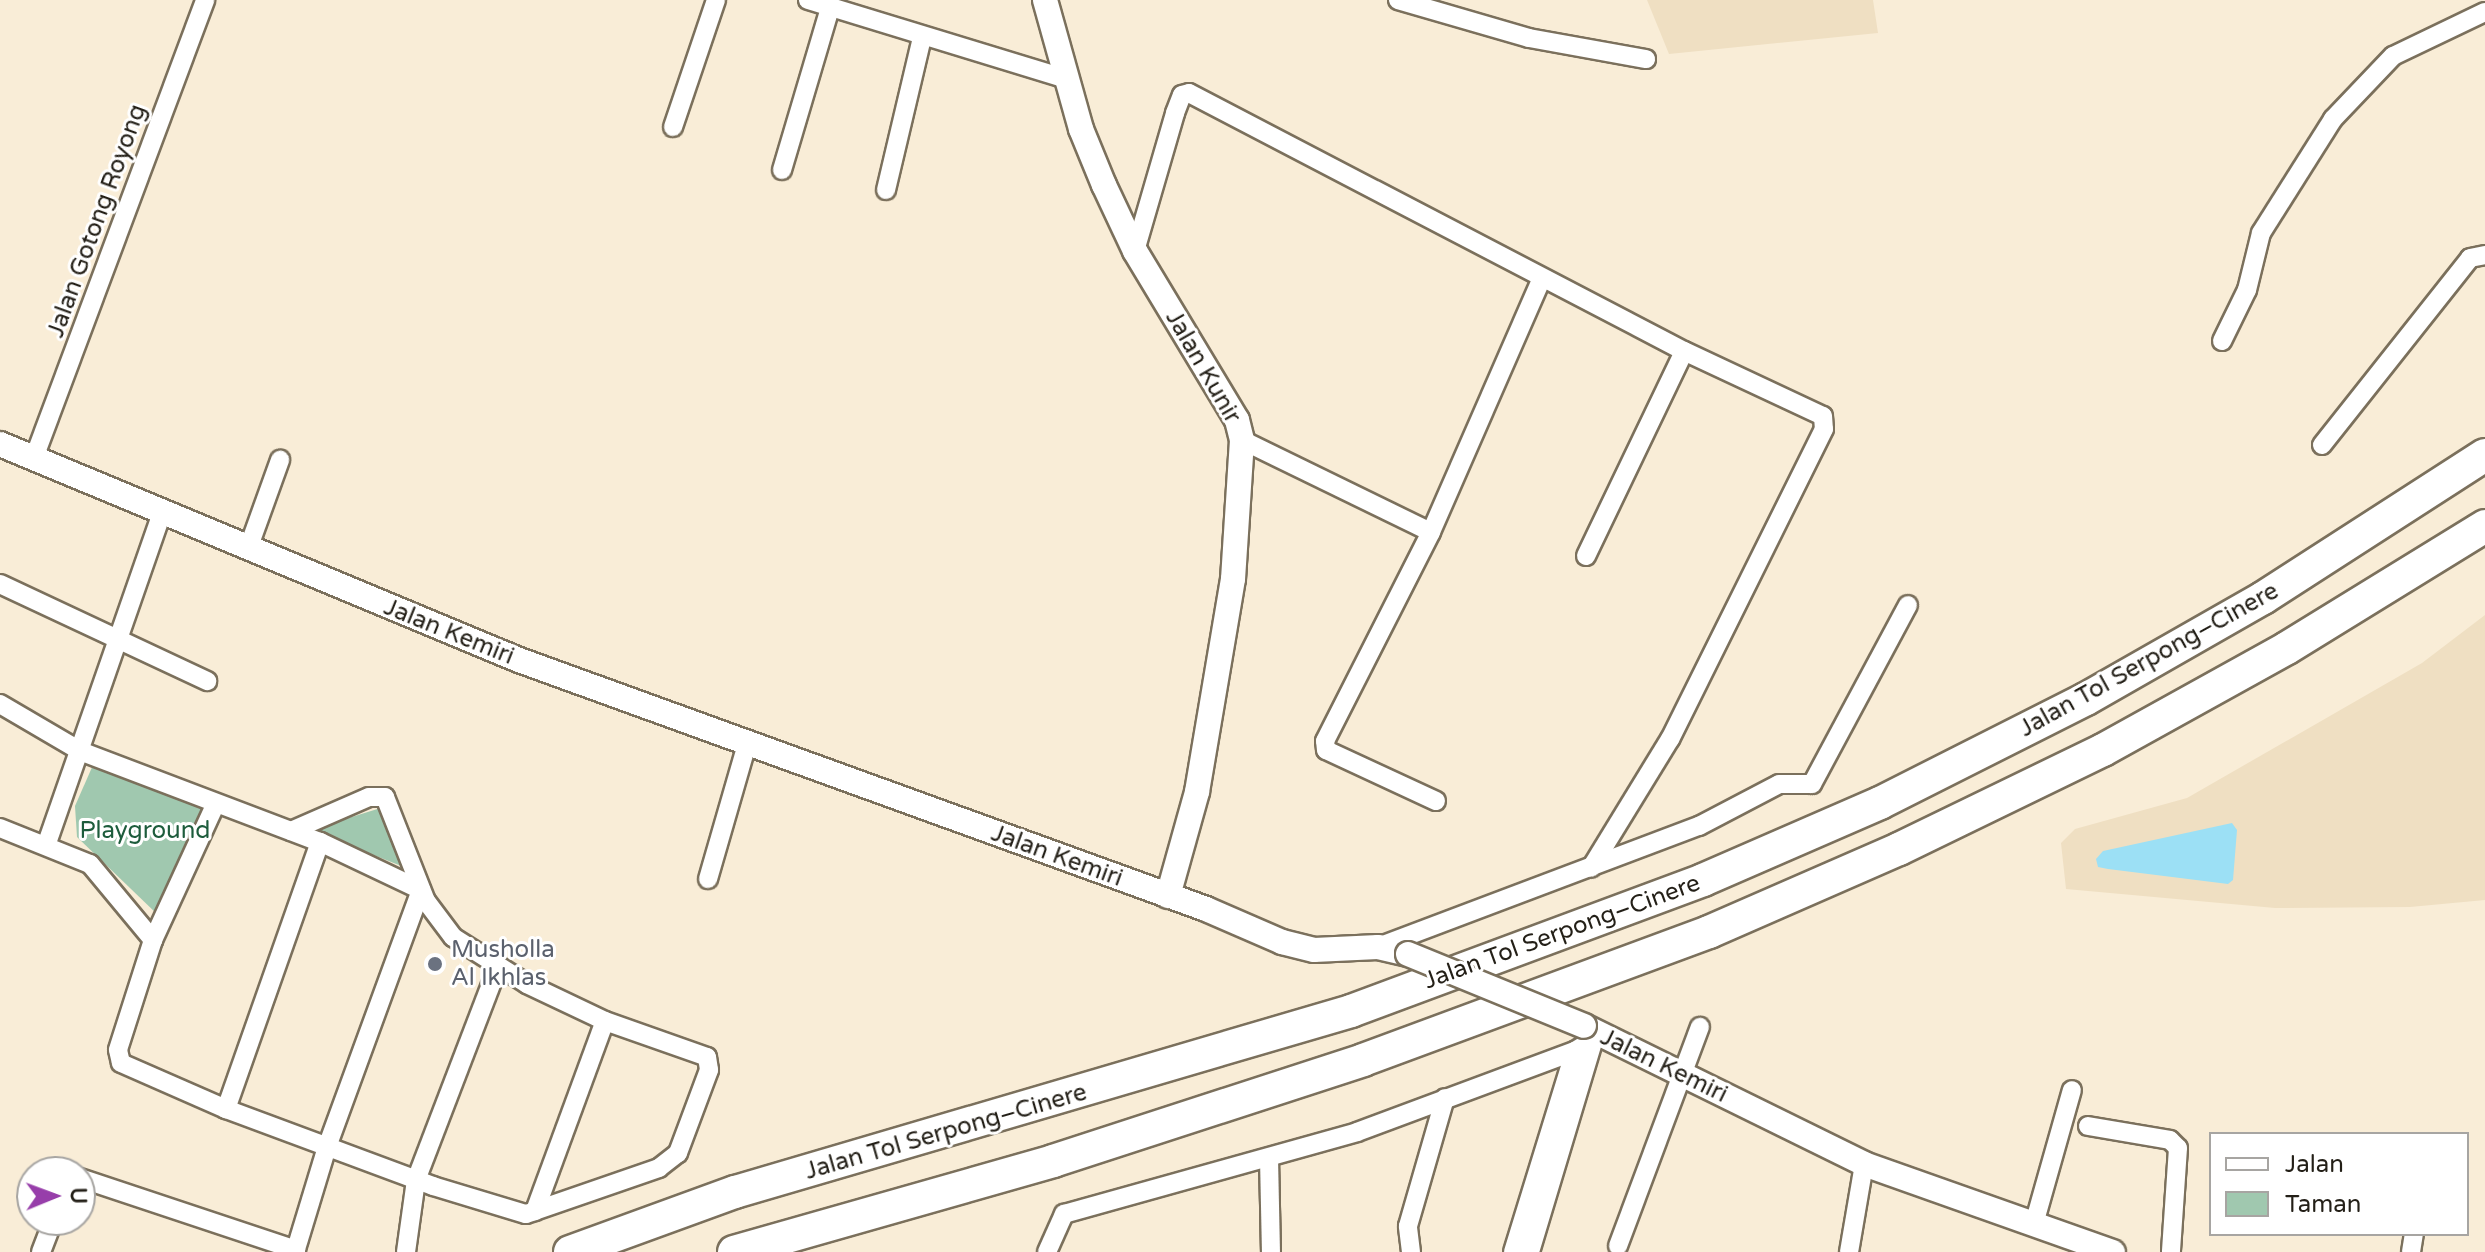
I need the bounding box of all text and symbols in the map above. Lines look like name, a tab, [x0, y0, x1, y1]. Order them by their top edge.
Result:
street label: Jalan Gotong Royong	[41, 101, 153, 341]
street label: Jalan Kunir	[1159, 305, 1247, 429]
street label: Jalan Tol Serpong–Cinere	[2014, 577, 2284, 743]
street label: Jalan Kemiri	[380, 593, 518, 671]
park label: Playground	[80, 817, 210, 845]
street label: Jalan Kemiri	[987, 819, 1127, 893]
street label: Jalan Tol Serpong–Cinere	[1420, 869, 1704, 995]
place label: Musholla Al Ikhlas	[451, 936, 555, 992]
marker: Musholla Al Ikhlas	[426, 955, 444, 973]
street label: Jalan Kemiri	[1596, 1023, 1732, 1109]
street label: Jalan Tol Serpong–Cinere	[802, 1078, 1090, 1186]
legend	[2209, 1132, 2469, 1236]
text: Jalan	[2285, 1150, 2344, 1179]
north arrow	[16, 1156, 96, 1236]
text: U	[65, 1187, 91, 1204]
text: Taman	[2285, 1190, 2361, 1219]

